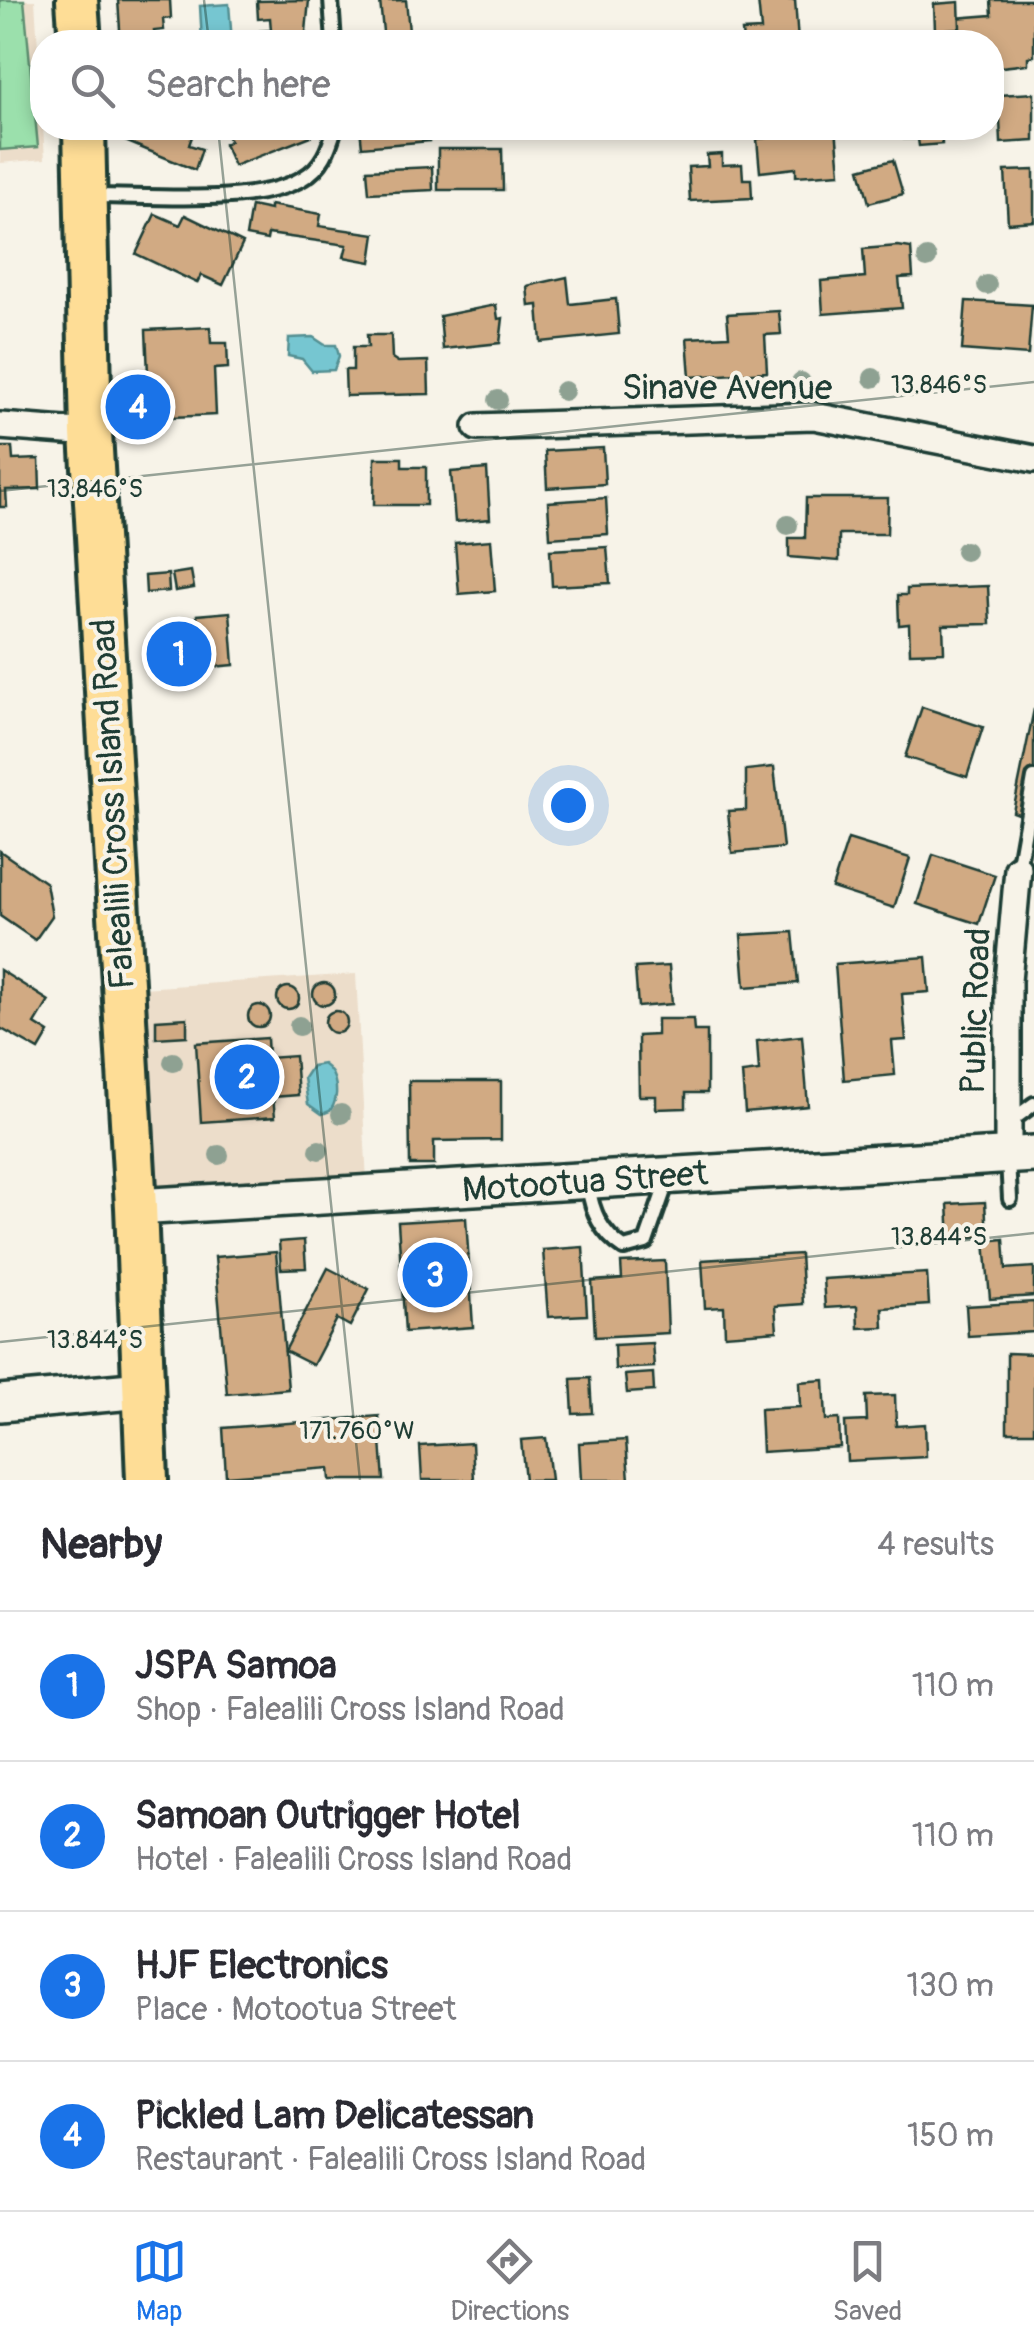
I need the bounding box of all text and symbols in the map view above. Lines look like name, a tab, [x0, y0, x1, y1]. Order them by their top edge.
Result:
search box	[30, 30, 1004, 140]
icon: search	[65, 58, 120, 113]
text: Search here	[145, 61, 331, 109]
street label: Sinave Avenue	[622, 366, 832, 410]
pin: 4	[106, 370, 170, 444]
text: 13.846°S	[891, 370, 987, 401]
text: 13.846°S	[47, 474, 143, 505]
pin: 1	[146, 616, 212, 692]
street label: Falealili Cross Island Road	[81, 618, 145, 990]
your location	[543, 780, 594, 831]
street label: Public Road	[951, 927, 1001, 1095]
pin: 2	[214, 1040, 280, 1114]
street label: Motootua Street	[461, 1151, 710, 1213]
text: 13.844°S	[891, 1222, 987, 1253]
pin: 3	[402, 1238, 468, 1312]
text: 13.844°S	[47, 1325, 143, 1356]
text: 171.760°W	[299, 1416, 415, 1447]
text: Nearby	[40, 1519, 162, 1571]
text: 4 results	[877, 1525, 994, 1565]
text: JSPA Samoa	[135, 1642, 337, 1690]
text: 1	[66, 1666, 79, 1706]
text: 110 m	[912, 1666, 994, 1706]
text: Shop · Falealili Cross Island Road	[135, 1690, 565, 1730]
text: Samoan Outrigger Hotel	[135, 1792, 520, 1840]
text: 2	[64, 1816, 81, 1856]
text: 110 m	[912, 1816, 994, 1856]
text: Hotel · Falealili Cross Island Road	[135, 1840, 572, 1880]
text: HJF Electronics	[135, 1942, 388, 1990]
text: 3	[64, 1966, 81, 2006]
text: 130 m	[906, 1966, 994, 2006]
text: Place · Motootua Street	[135, 1990, 457, 2030]
text: Pickled Lam Delicatessan	[135, 2092, 534, 2140]
text: 4	[63, 2116, 82, 2156]
text: 150 m	[907, 2116, 994, 2156]
text: Restaurant · Falealili Cross Island Road	[135, 2140, 646, 2180]
tab: Map	[132, 2234, 187, 2329]
tab: Directions	[450, 2234, 569, 2329]
tab: Saved	[833, 2234, 902, 2329]

